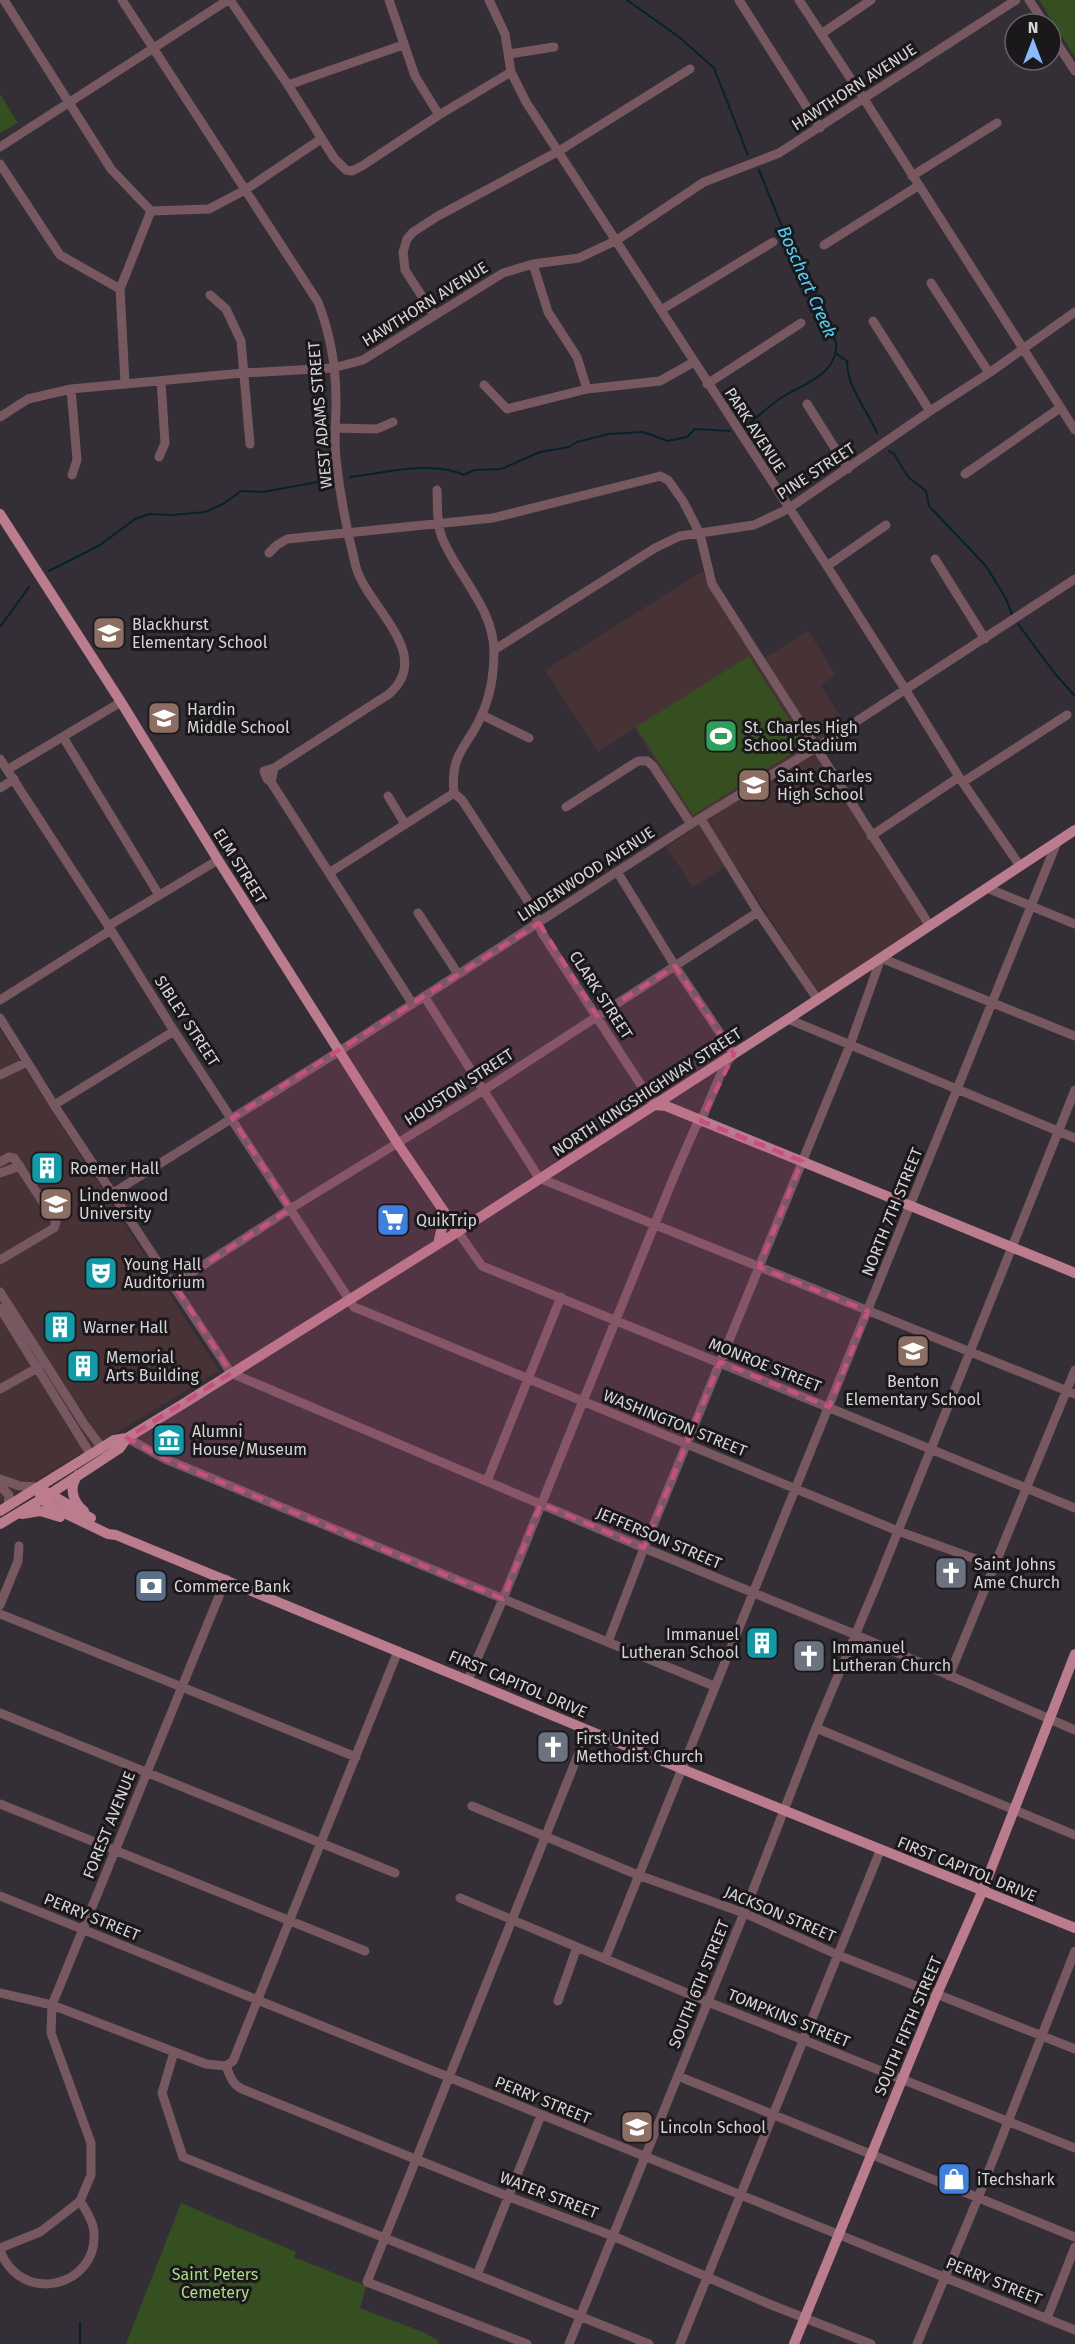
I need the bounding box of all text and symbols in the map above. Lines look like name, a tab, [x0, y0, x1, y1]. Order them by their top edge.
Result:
north arrow	[1003, 12, 1063, 72]
text: N	[1028, 18, 1038, 37]
street label: HAWTHORN AVENUE	[788, 40, 920, 134]
water label: Boschert Creek	[773, 223, 842, 341]
street label: HAWTHORN AVENUE	[359, 258, 491, 350]
street label: WEST ADAMS STREET	[304, 340, 336, 489]
street label: PARK AVENUE	[721, 384, 789, 476]
street label: PINE STREET	[773, 438, 859, 503]
school or university icon: Blackhurst Elementary School	[91, 615, 127, 651]
place label: Blackhurst Elementary School	[132, 615, 268, 652]
school or university icon: Hardin Middle School	[146, 700, 182, 736]
place label: Hardin Middle School	[187, 700, 290, 737]
sports icon: St. Charles High School Stadium	[703, 718, 739, 754]
place label: St. Charles High School Stadium	[744, 718, 858, 755]
school or university icon: Saint Charles High School	[736, 767, 772, 803]
place label: Saint Charles High School	[777, 767, 872, 804]
street label: LINDENWOOD AVENUE	[514, 823, 658, 925]
street label: ELM STREET	[209, 825, 271, 908]
street label: CLARK STREET	[565, 947, 637, 1043]
street label: SIBLEY STREET	[151, 972, 224, 1071]
street label: NORTH KINGSHIGHWAY STREET	[549, 1023, 746, 1160]
street label: HOUSTON STREET	[401, 1044, 518, 1129]
street label: NORTH 7TH STREET	[858, 1144, 927, 1279]
building icon: Roemer Hall	[29, 1150, 65, 1186]
place label: Roemer Hall	[70, 1159, 159, 1178]
school or university icon: Lindenwood University	[38, 1186, 74, 1222]
place label: Lindenwood University	[79, 1186, 168, 1223]
supermarket icon: QuikTrip	[375, 1202, 411, 1238]
place label: QuikTrip	[416, 1211, 477, 1230]
theatre icon: Young Hall Auditorium	[83, 1255, 119, 1291]
place label: Young Hall Auditorium	[124, 1255, 205, 1292]
building icon: Warner Hall	[42, 1309, 78, 1345]
place label: Warner Hall	[83, 1318, 168, 1337]
school or university icon: Benton Elementary School	[895, 1333, 931, 1369]
street label: MONROE STREET	[706, 1334, 825, 1396]
building icon: Memorial Arts Building	[65, 1348, 101, 1384]
place label: Memorial Arts Building	[106, 1348, 199, 1385]
place label: Benton Elementary School	[845, 1372, 981, 1409]
street label: WASHINGTON STREET	[600, 1386, 750, 1461]
museum icon: Alumni House/Museum	[151, 1422, 187, 1458]
place label: Alumni House/Museum	[192, 1422, 307, 1459]
street label: JEFFERSON STREET	[594, 1503, 725, 1573]
church icon: Saint Johns Ame Church	[933, 1555, 969, 1591]
place label: Saint Johns Ame Church	[974, 1555, 1060, 1592]
bank icon: Commerce Bank	[133, 1568, 169, 1604]
place label: Commerce Bank	[174, 1577, 291, 1596]
place label: Immanuel Lutheran School	[621, 1625, 739, 1662]
building icon: Immanuel Lutheran School	[744, 1625, 780, 1661]
church icon: Immanuel Lutheran Church	[791, 1638, 827, 1674]
place label: Immanuel Lutheran Church	[832, 1638, 951, 1675]
street label: FIRST CAPITOL DRIVE	[446, 1646, 590, 1722]
church icon: First United Methodist Church	[535, 1729, 571, 1765]
place label: First United Methodist Church	[576, 1729, 703, 1766]
street label: FOREST AVENUE	[79, 1769, 139, 1881]
street label: FIRST CAPITOL DRIVE	[895, 1832, 1039, 1906]
street label: JACKSON STREET	[722, 1882, 839, 1946]
street label: PERRY STREET	[41, 1889, 143, 1945]
street label: SOUTH 6TH STREET	[665, 1916, 734, 2051]
street label: SOUTH FIFTH STREET	[870, 1953, 946, 2098]
street label: TOMPKINS STREET	[725, 1985, 854, 2051]
street label: PERRY STREET	[492, 2072, 594, 2128]
school or university icon: Lincoln School	[619, 2109, 655, 2145]
place label: Lincoln School	[660, 2118, 766, 2137]
shop icon: iTechshark	[936, 2161, 972, 2197]
street label: WATER STREET	[497, 2167, 602, 2223]
place label: iTechshark	[977, 2170, 1055, 2189]
street label: PERRY STREET	[943, 2253, 1045, 2309]
park label: Saint Peters Cemetery	[172, 2265, 258, 2302]

